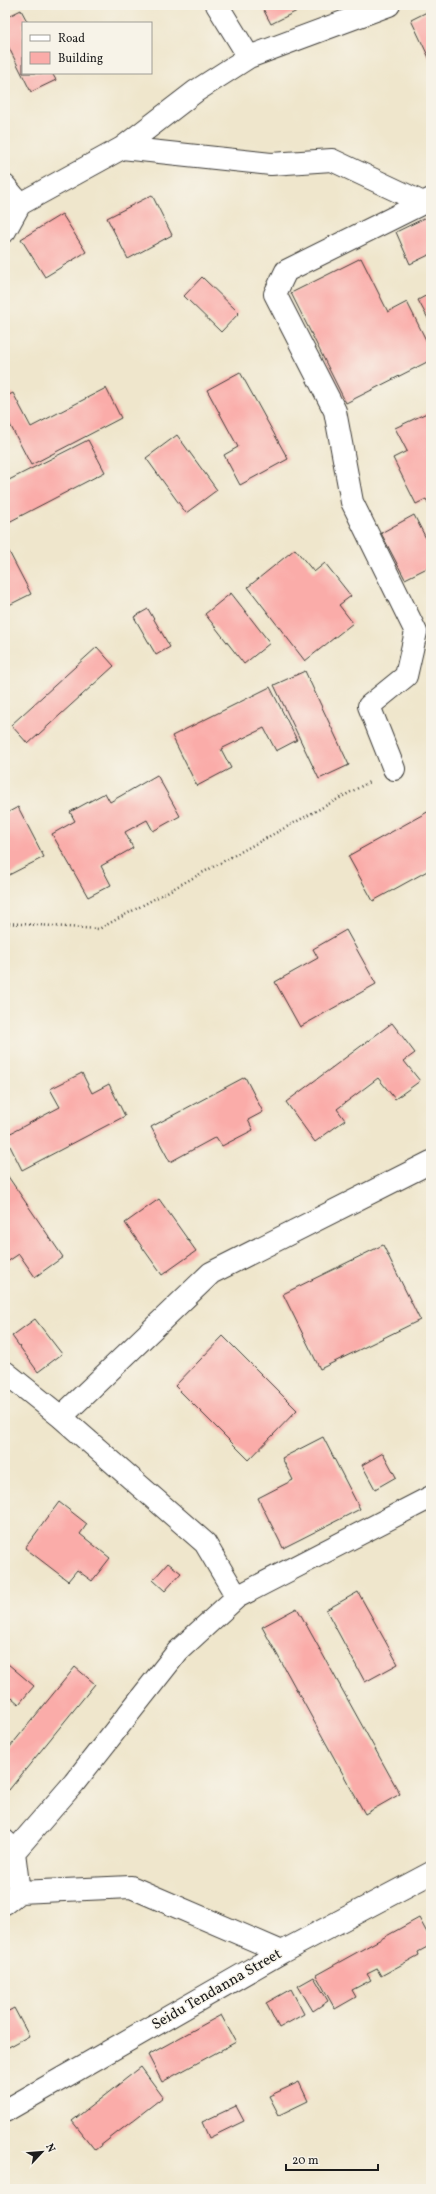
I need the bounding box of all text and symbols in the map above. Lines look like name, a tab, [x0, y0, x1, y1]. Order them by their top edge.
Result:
legend	[22, 22, 152, 74]
text: Road	[58, 31, 85, 47]
text: Building	[58, 51, 103, 67]
street label: Seidu Tendanna Street	[148, 1944, 286, 2036]
north arrow	[22, 2132, 62, 2172]
text: N	[41, 2141, 58, 2155]
scale bar	[286, 2146, 378, 2172]
text: 20 m	[292, 2153, 319, 2169]

